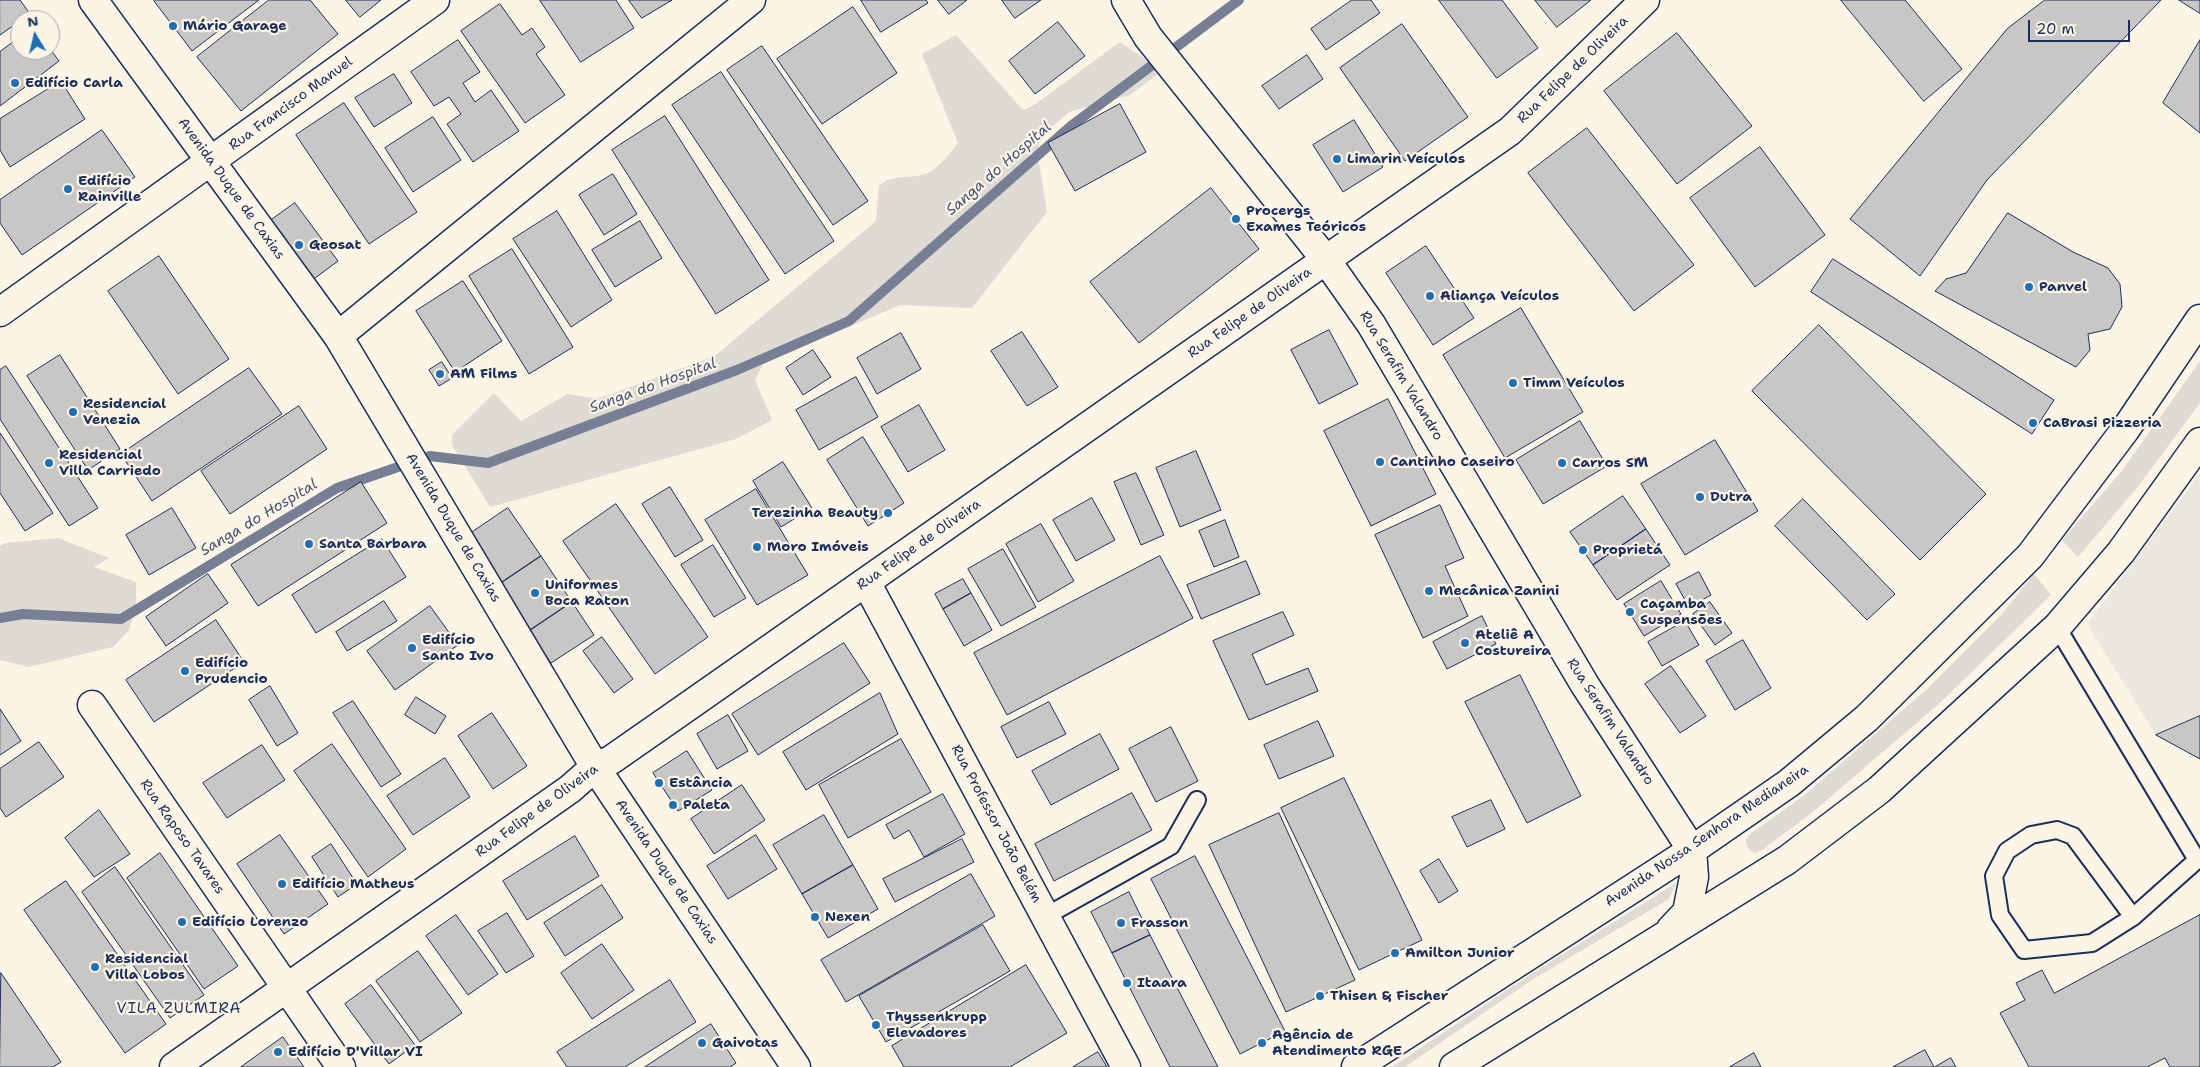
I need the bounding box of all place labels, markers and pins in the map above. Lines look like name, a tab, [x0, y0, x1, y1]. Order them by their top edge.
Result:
place label: Mário Garage	[183, 18, 287, 34]
marker: Mário Garage	[167, 20, 179, 32]
place label: Edifício Carla	[25, 75, 123, 91]
marker: Edifício Carla	[9, 77, 21, 89]
place label: Limarin Veículos	[1347, 151, 1465, 167]
marker: Limarin Veículos	[1331, 153, 1343, 165]
place label: Edifício Rainville	[78, 173, 141, 206]
marker: Edifício Rainville	[62, 183, 74, 195]
place label: Procergs Exames Teóricos	[1246, 203, 1366, 236]
marker: Procergs Exames Teóricos	[1230, 213, 1242, 225]
place label: Geosat	[309, 237, 361, 253]
marker: Geosat	[293, 239, 305, 251]
place label: Panvel	[2039, 279, 2087, 295]
marker: Panvel	[2023, 281, 2035, 293]
place label: Aliança Veículos	[1440, 288, 1559, 304]
marker: Aliança Veículos	[1424, 290, 1436, 302]
place label: AM Films	[450, 366, 517, 382]
marker: AM Films	[434, 368, 446, 380]
place label: Timm Veículos	[1523, 375, 1625, 391]
marker: Timm Veículos	[1507, 377, 1519, 389]
place label: Residencial Venezia	[83, 396, 166, 428]
marker: Residencial Venezia	[67, 406, 79, 418]
place label: CaBrasi Pizzeria	[2043, 415, 2161, 431]
marker: CaBrasi Pizzeria	[2027, 417, 2039, 429]
place label: Residencial Villa Carriedo	[59, 447, 161, 480]
place label: Cantinho Caseiro	[1390, 454, 1515, 470]
place label: Carros SM	[1572, 455, 1648, 471]
marker: Cantinho Caseiro	[1374, 456, 1386, 468]
marker: Residencial Villa Carriedo	[43, 457, 55, 469]
marker: Carros SM	[1556, 457, 1568, 469]
place label: Dutra	[1710, 489, 1752, 505]
marker: Dutra	[1694, 491, 1706, 503]
place label: Terezinha Beauty	[752, 505, 878, 521]
marker: Terezinha Beauty	[882, 507, 894, 519]
place label: Santa Barbara	[319, 536, 427, 552]
marker: Santa Barbara	[303, 538, 315, 550]
place label: Moro Imóveis	[767, 539, 869, 555]
marker: Moro Imóveis	[751, 541, 763, 553]
place label: Proprietá	[1593, 542, 1662, 558]
marker: Proprietá	[1577, 544, 1589, 556]
place label: Uniformes Boca Raton	[545, 577, 629, 610]
place label: Mecânica Zanini	[1439, 583, 1559, 599]
marker: Mecânica Zanini	[1423, 585, 1435, 597]
marker: Uniformes Boca Raton	[529, 587, 541, 599]
place label: Caçamba Suspensões	[1640, 596, 1722, 628]
marker: Caçamba Suspensões	[1624, 606, 1636, 618]
place label: Ateliê A Costureira	[1475, 627, 1551, 660]
place label: Edifício Santo Ivo	[422, 632, 494, 664]
marker: Ateliê A Costureira	[1459, 637, 1471, 649]
marker: Edifício Santo Ivo	[406, 642, 418, 654]
place label: Edifício Prudencio	[195, 655, 268, 688]
marker: Edifício Prudencio	[179, 665, 191, 677]
place label: Estância	[669, 775, 732, 791]
marker: Estância	[653, 777, 665, 789]
place label: Paleta	[683, 797, 730, 813]
marker: Paleta	[667, 799, 679, 811]
place label: Edifício Matheus	[292, 876, 414, 892]
marker: Edifício Matheus	[276, 878, 288, 890]
place label: Nexen	[825, 909, 870, 925]
marker: Nexen	[809, 911, 821, 923]
place label: Edifício Lorenzo	[192, 914, 308, 930]
place label: Frasson	[1131, 915, 1188, 931]
marker: Edifício Lorenzo	[176, 916, 188, 928]
marker: Frasson	[1115, 917, 1127, 929]
place label: Amilton Junior	[1405, 945, 1515, 961]
marker: Amilton Junior	[1389, 947, 1401, 959]
place label: Residencial Villa Lobos	[105, 951, 188, 984]
marker: Residencial Villa Lobos	[89, 961, 101, 973]
place label: Itaara	[1137, 975, 1187, 991]
marker: Itaara	[1121, 977, 1133, 989]
place label: Thisen & Fischer	[1330, 988, 1448, 1004]
marker: Thisen & Fischer	[1314, 990, 1326, 1002]
place label: Thyssenkrupp Elevadores	[886, 1009, 987, 1042]
marker: Thyssenkrupp Elevadores	[870, 1019, 882, 1031]
place label: Agência de Atendimento RGE	[1272, 1027, 1402, 1060]
place label: Gaivotas	[712, 1035, 778, 1051]
marker: Gaivotas	[696, 1037, 708, 1049]
marker: Agência de Atendimento RGE	[1256, 1037, 1268, 1049]
place label: Edifício D'Villar VI	[288, 1044, 423, 1060]
marker: Edifício D'Villar VI	[272, 1046, 284, 1058]

